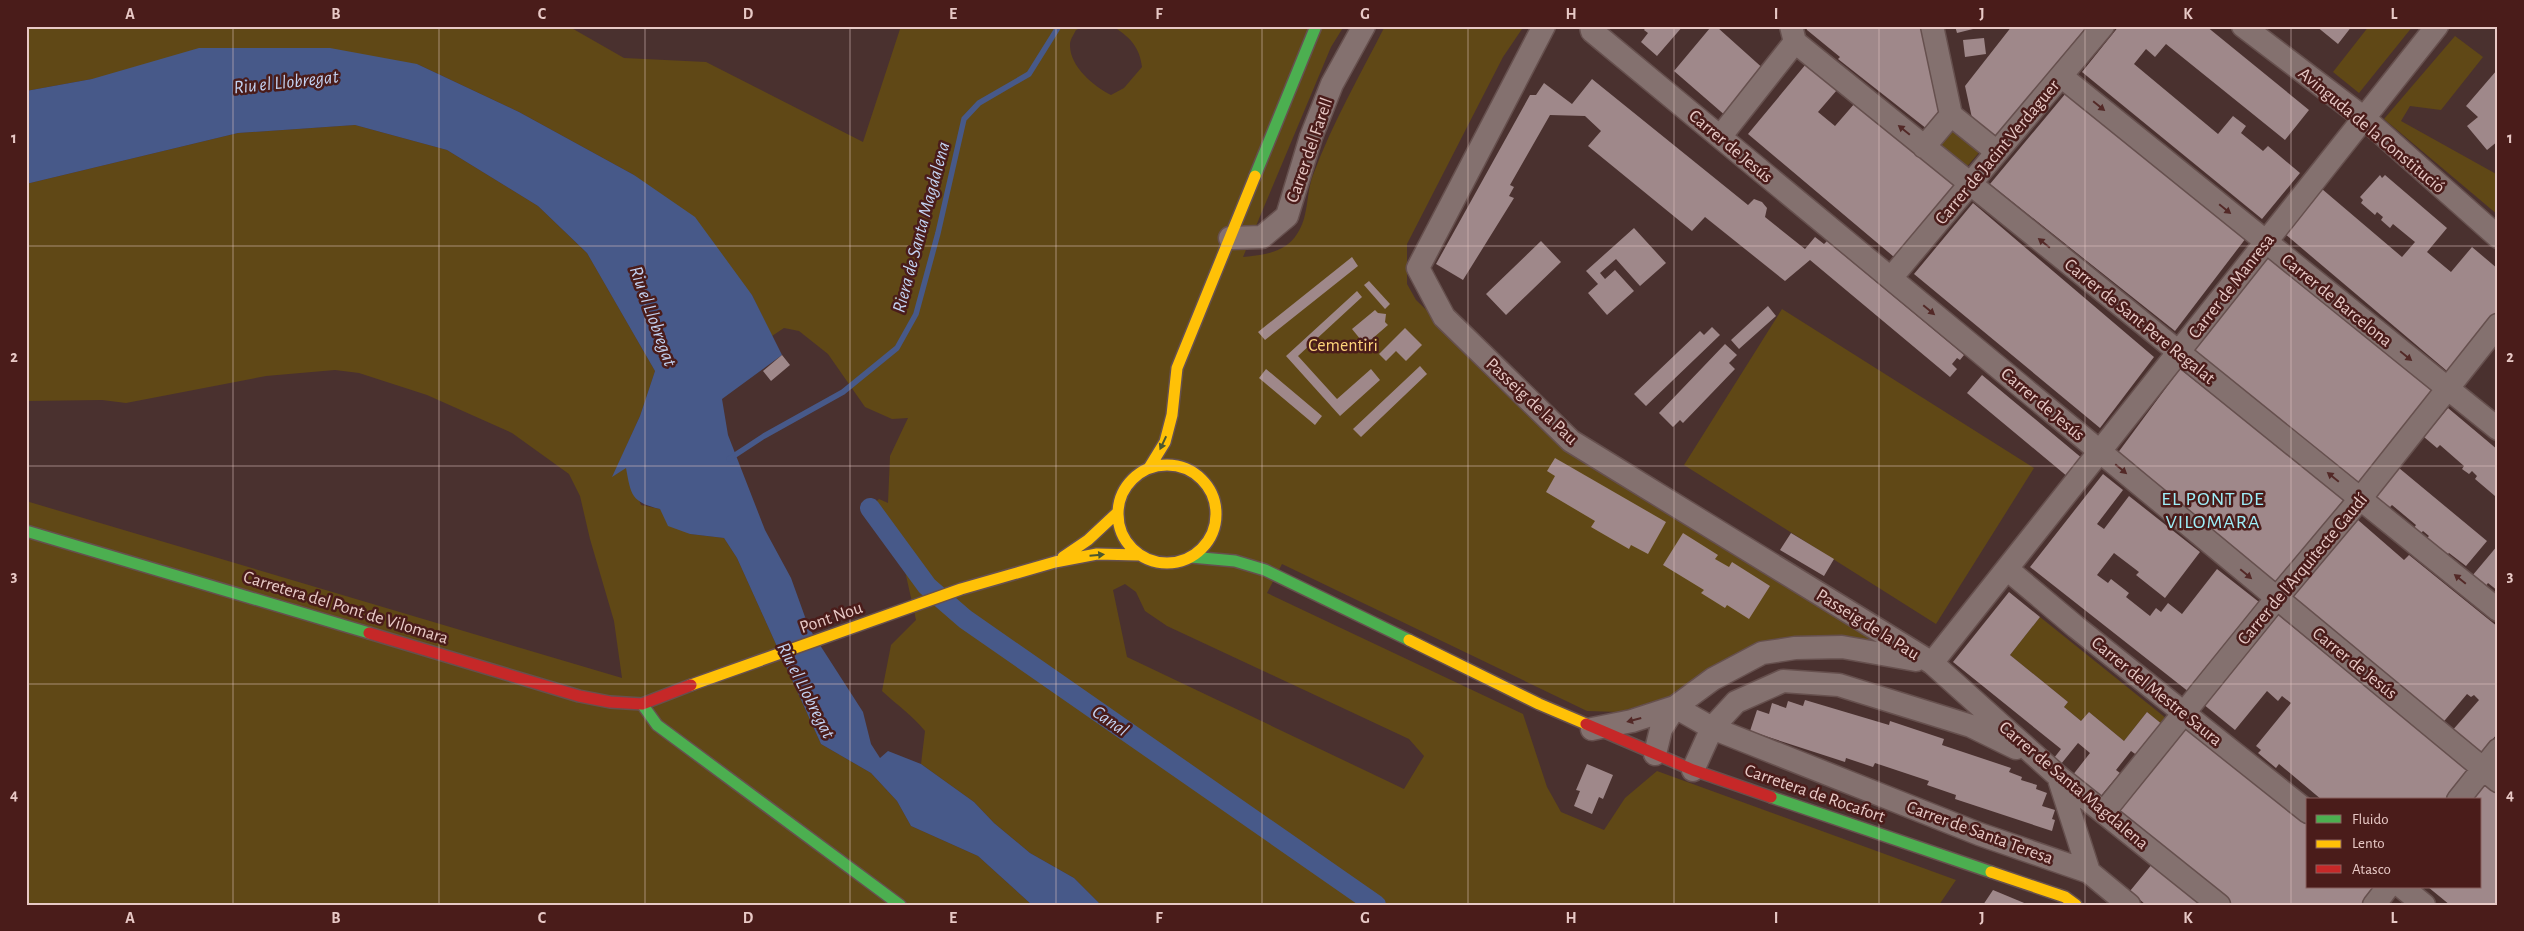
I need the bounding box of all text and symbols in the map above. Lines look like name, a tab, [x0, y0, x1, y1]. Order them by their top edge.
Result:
text: A	[125, 6, 135, 22]
text: B	[331, 6, 341, 22]
text: C	[538, 6, 547, 22]
text: D	[743, 6, 754, 22]
text: E	[949, 6, 957, 22]
text: F	[1155, 6, 1163, 22]
text: G	[1360, 6, 1370, 22]
text: H	[1565, 6, 1577, 22]
text: I	[1774, 6, 1778, 22]
text: J	[1979, 6, 1985, 22]
text: K	[2183, 6, 2193, 22]
text: L	[2391, 6, 2398, 22]
street label: Avinguda de la Constitució	[2295, 64, 2448, 197]
water label: Riu el Llobregat	[233, 67, 340, 97]
street label: Carrer de Jacint Verdaguer	[1932, 77, 2064, 228]
street label: Carrer del Farell	[1284, 96, 1336, 205]
one-way arrow	[2092, 101, 2105, 112]
street label: Carrer de Jesús	[1685, 107, 1776, 187]
one-way arrow	[1897, 125, 1910, 136]
text: 1	[11, 130, 17, 146]
text: 1	[2507, 130, 2513, 146]
water label: Riera de Santa Magdalena	[889, 140, 953, 315]
one-way arrow	[2218, 204, 2231, 215]
street label: Carrer de Manresa	[2186, 231, 2278, 342]
one-way arrow	[2037, 238, 2050, 249]
street label: Carrer de Barcelona	[2278, 251, 2395, 351]
street label: Carrer de Sant Pere Regalat	[2061, 256, 2218, 388]
water label: Riu el Llobregat	[626, 264, 680, 370]
one-way arrow	[1922, 304, 1935, 315]
park label: Cementiri	[1308, 337, 1378, 355]
text: 2	[10, 349, 18, 365]
text: 2	[2506, 349, 2514, 365]
one-way arrow	[2399, 350, 2412, 361]
street label: Passeig de la Pau	[1482, 355, 1580, 448]
street label: Carrer de Jesús	[1997, 365, 2088, 445]
one-way arrow	[1159, 436, 1167, 450]
one-way arrow	[2115, 464, 2128, 475]
one-way arrow	[2327, 472, 2340, 483]
district label: EL PONT DE VILOMARA	[2161, 489, 2265, 532]
street label: Carrer de l'Arquitecte Gaudí	[2234, 490, 2371, 649]
one-way arrow	[1089, 551, 1105, 559]
text: 3	[11, 568, 18, 584]
street label: Carretera del Pont de Vilomara	[241, 568, 450, 648]
one-way arrow	[2239, 568, 2252, 579]
text: 3	[2507, 568, 2514, 584]
one-way arrow	[2454, 574, 2467, 585]
street label: Passeig de la Pau	[1813, 586, 1922, 664]
street label: Pont Nou	[798, 599, 865, 637]
street label: Carrer de Jesús	[2309, 624, 2400, 703]
street label: Carrer del Mestre Saura	[2088, 634, 2225, 750]
water label: Riu el Llobregat	[773, 639, 838, 743]
water label: Canal	[1089, 702, 1132, 740]
one-way arrow	[1627, 716, 1642, 724]
street label: Carrer de Santa Magdalena	[1995, 718, 2151, 853]
street label: Carretera de Rocafort	[1742, 761, 1887, 826]
text: 4	[10, 787, 18, 803]
text: 4	[2506, 787, 2514, 803]
street label: Carrer de Santa Teresa	[1904, 798, 2055, 868]
legend	[2306, 798, 2482, 888]
text: Fluido	[2352, 812, 2389, 827]
text: Lento	[2352, 836, 2385, 851]
text: Atasco	[2352, 862, 2391, 877]
text: A	[125, 910, 135, 926]
text: B	[331, 910, 341, 926]
text: C	[538, 910, 547, 926]
text: D	[743, 910, 754, 926]
text: E	[949, 910, 957, 926]
text: F	[1155, 910, 1163, 926]
text: G	[1360, 910, 1370, 926]
text: H	[1565, 910, 1577, 926]
text: I	[1774, 910, 1778, 926]
text: J	[1979, 910, 1985, 926]
text: K	[2183, 910, 2193, 926]
text: L	[2391, 910, 2398, 926]

